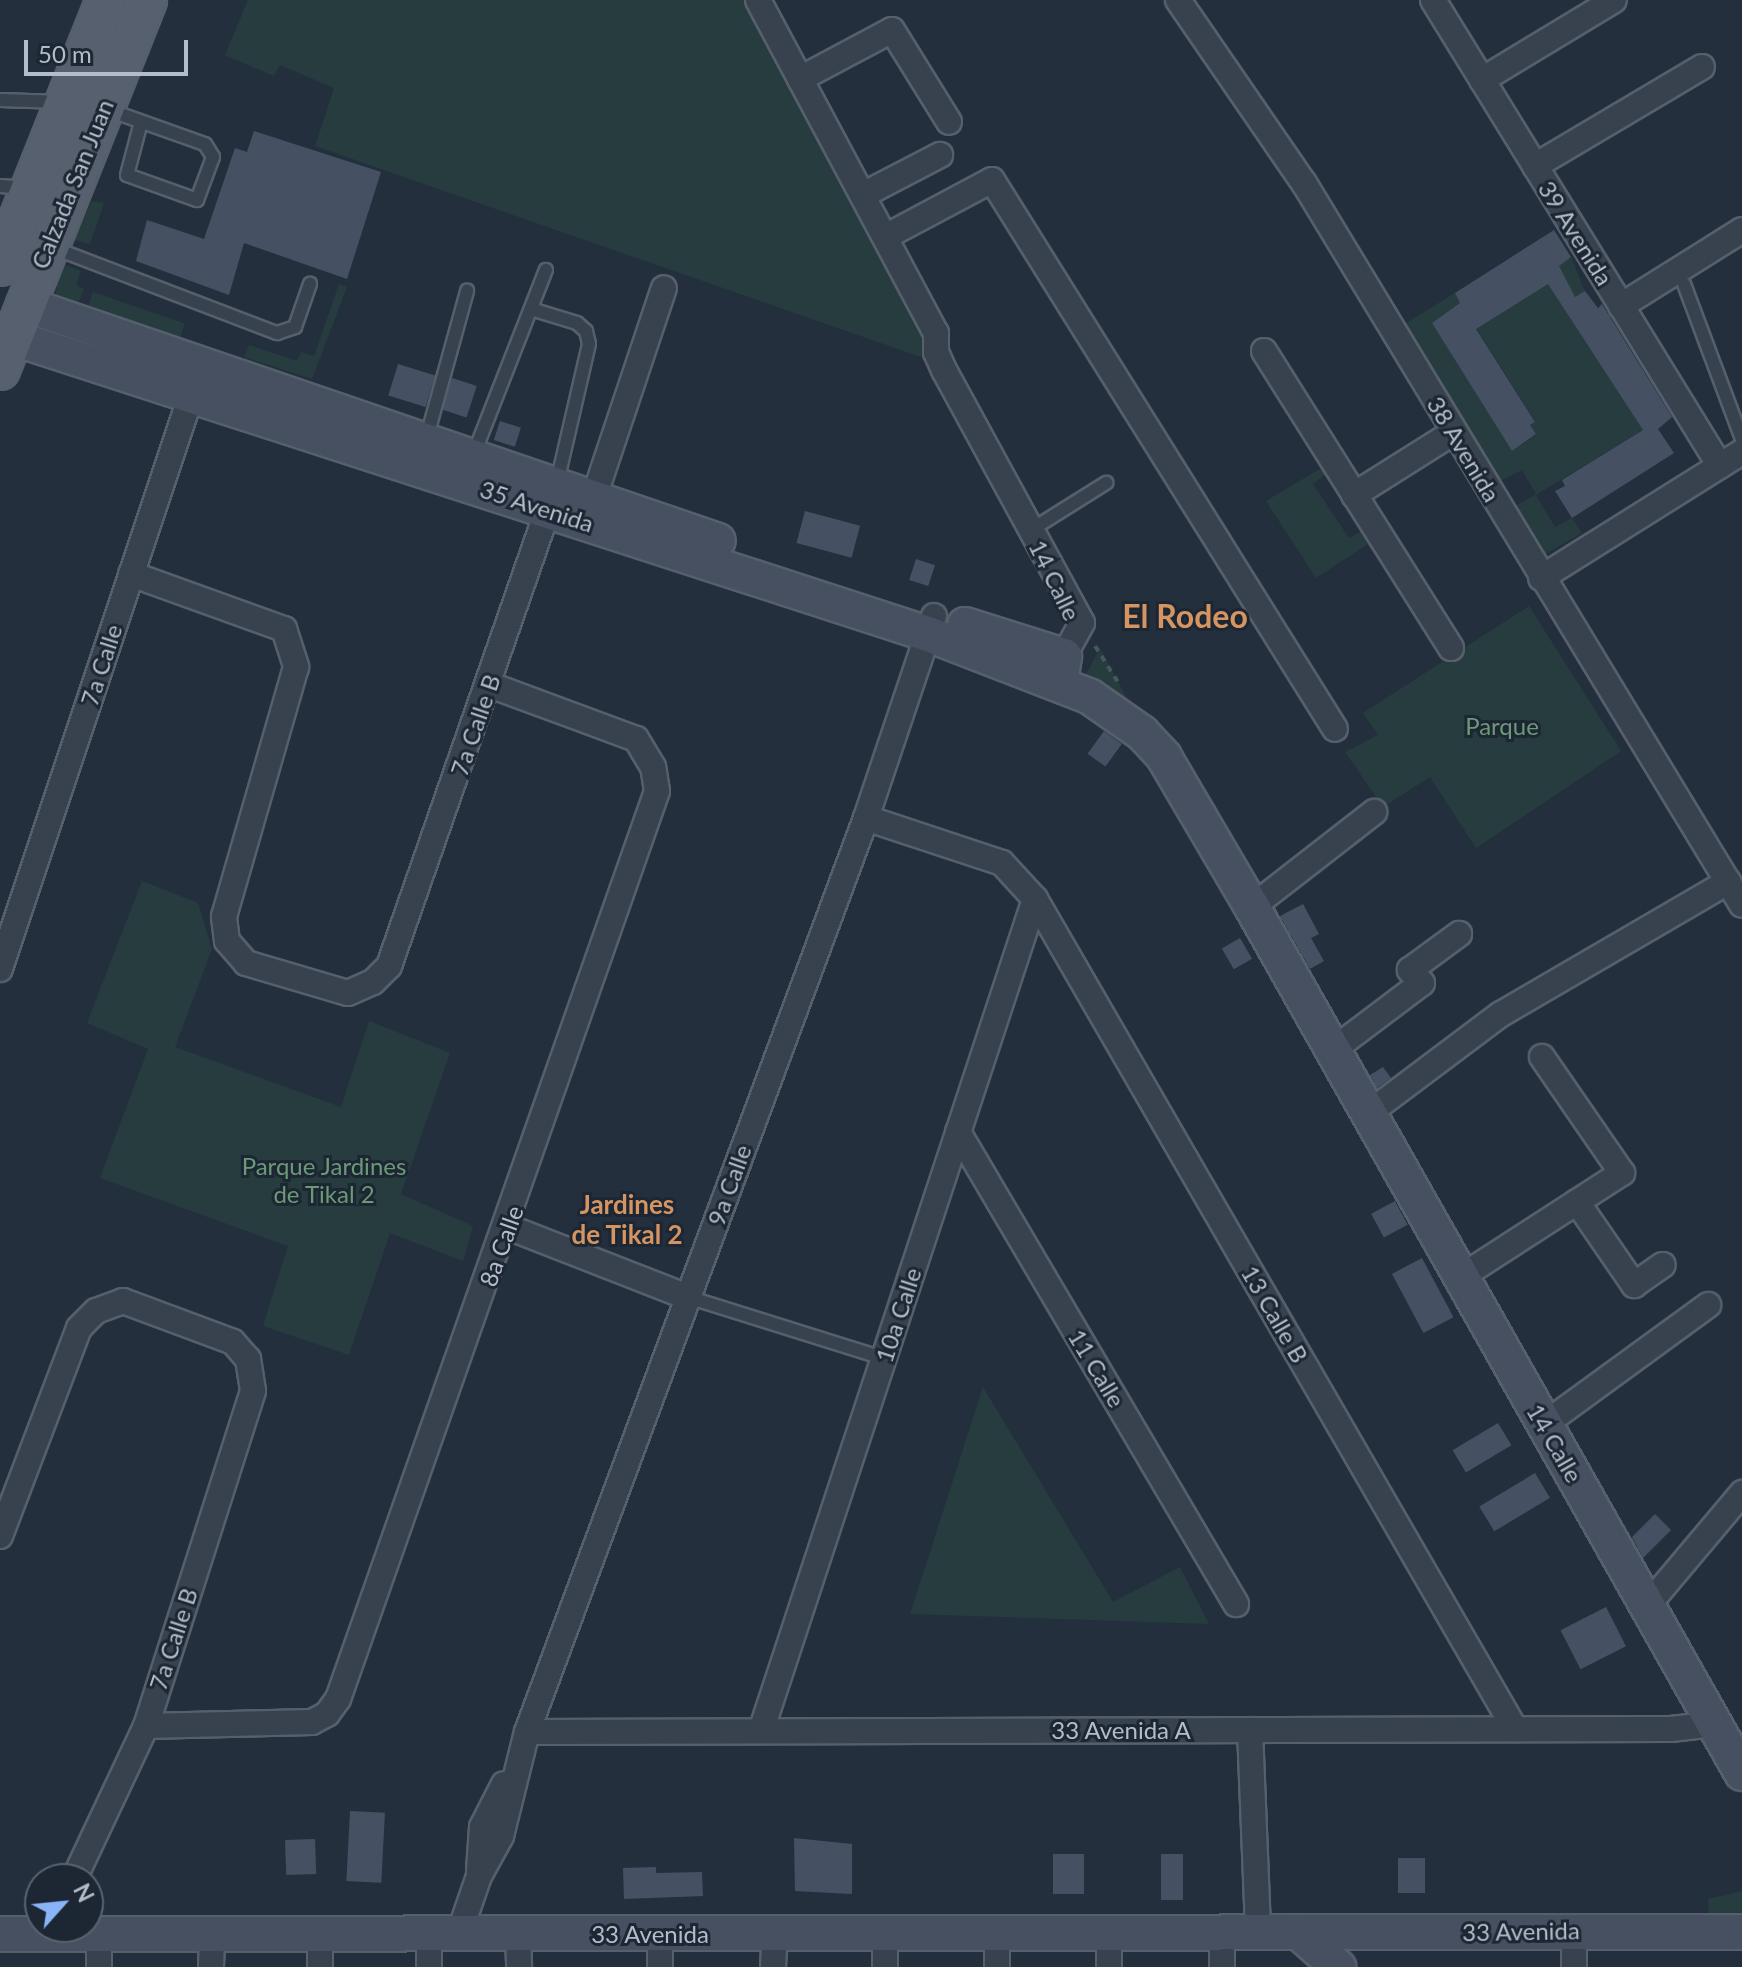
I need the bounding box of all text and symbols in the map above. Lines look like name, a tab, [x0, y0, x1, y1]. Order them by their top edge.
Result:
scale bar	[28, 24, 192, 74]
text: 50 m	[38, 39, 92, 68]
street label: Calzada San Juan	[25, 95, 119, 273]
street label: 39 Avenida	[1532, 175, 1620, 291]
street label: 38 Avenida	[1421, 391, 1507, 507]
street label: 35 Avenida	[476, 474, 598, 538]
street label: 14 Calle	[1023, 535, 1087, 625]
district label: El Rodeo	[1122, 597, 1248, 635]
street label: 7a Calle	[74, 621, 128, 709]
street label: 7a Calle B	[444, 670, 506, 780]
park label: Parque	[1465, 712, 1539, 740]
street label: 9a Calle	[701, 1141, 757, 1229]
park label: Parque Jardines de Tikal 2	[241, 1152, 407, 1208]
district label: Jardines de Tikal 2	[571, 1189, 683, 1250]
street label: 8a Calle	[473, 1202, 529, 1290]
street label: 13 Calle B	[1236, 1260, 1314, 1368]
street label: 10a Calle	[869, 1264, 927, 1366]
street label: 11 Calle	[1063, 1324, 1131, 1412]
street label: 14 Calle	[1521, 1399, 1589, 1487]
street label: 7a Calle B	[143, 1584, 203, 1694]
street label: 33 Avenida A	[1051, 1716, 1191, 1744]
north arrow	[24, 1863, 104, 1943]
text: N	[68, 1879, 100, 1906]
street label: 33 Avenida	[1462, 1916, 1580, 1946]
street label: 33 Avenida	[591, 1920, 709, 1948]

